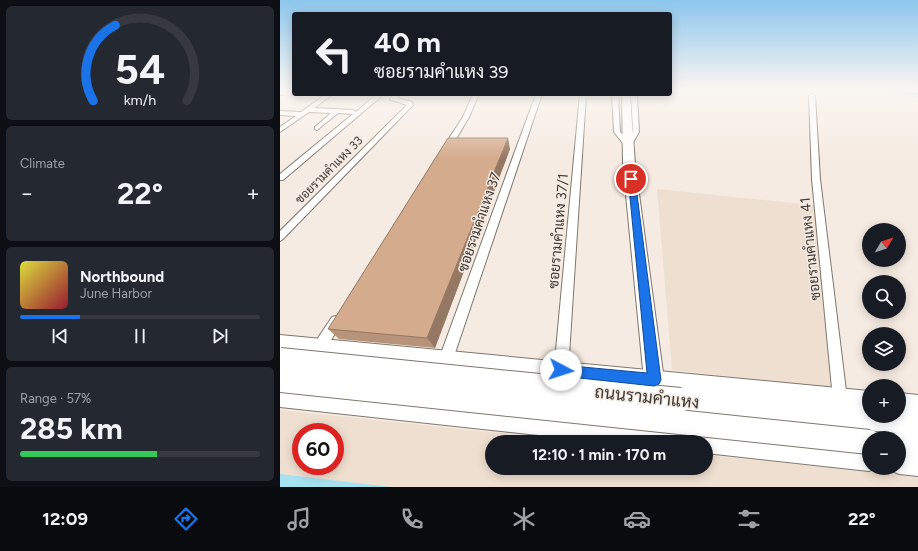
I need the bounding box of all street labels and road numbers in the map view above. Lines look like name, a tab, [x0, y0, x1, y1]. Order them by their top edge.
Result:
street label: ซอยรามคำแหง 33	[292, 133, 366, 207]
street label: ซอยรามคำแหง 37	[454, 170, 505, 274]
street label: ซอยรามคำแหง 37/1	[545, 173, 572, 289]
street label: ซอยรามคำแหง 41	[797, 197, 824, 301]
street label: ถนนรามคำแหง	[594, 382, 700, 412]

